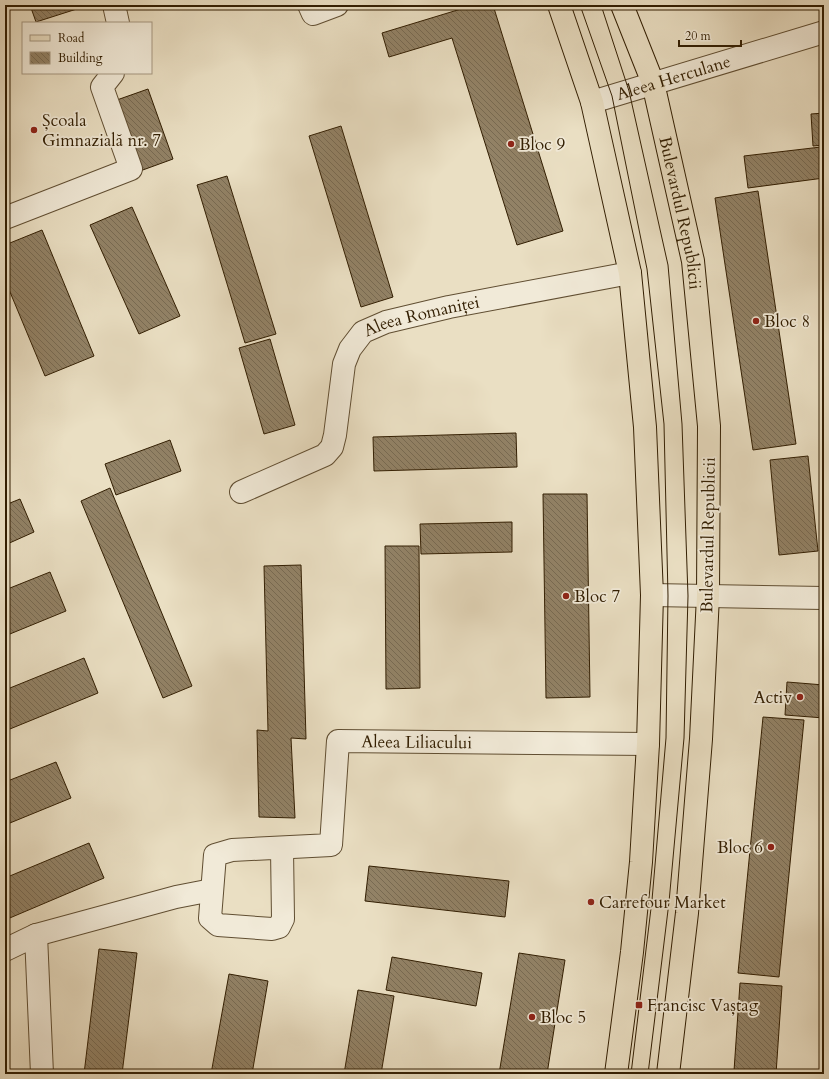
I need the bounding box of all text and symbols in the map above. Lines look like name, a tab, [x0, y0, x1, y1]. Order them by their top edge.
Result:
legend	[22, 22, 152, 74]
scale bar	[679, 22, 741, 48]
text: 20 m	[685, 28, 712, 44]
text: Road	[58, 30, 85, 46]
street label: Aleea Herculane	[613, 49, 733, 106]
text: Building	[58, 50, 103, 66]
place label: Școala Gimnazială nr. 7	[42, 109, 161, 152]
marker: Școala Gimnazială nr. 7	[29, 125, 39, 135]
place label: Bloc 9	[519, 133, 565, 156]
street label: Bulevardul Republicii	[654, 134, 707, 291]
marker: Bloc 9	[506, 139, 516, 149]
street label: Aleea Romaniței	[360, 290, 482, 342]
place label: Bloc 8	[764, 310, 810, 333]
marker: Bloc 8	[751, 316, 761, 326]
street label: Bulevardul Republicii	[695, 457, 721, 613]
place label: Bloc 7	[574, 585, 620, 608]
marker: Bloc 7	[561, 591, 571, 601]
place label: Activ	[753, 686, 792, 709]
marker: Activ	[795, 692, 805, 702]
street label: Aleea Liliacului	[361, 730, 473, 754]
place label: Bloc 6	[717, 836, 763, 859]
marker: Bloc 6	[766, 842, 776, 852]
place label: Carrefour Market	[599, 891, 726, 914]
marker: Carrefour Market	[586, 897, 596, 907]
place label: Francisc Vaștag	[647, 994, 759, 1017]
marker: Francisc Vaștag	[634, 1000, 644, 1010]
place label: Bloc 5	[540, 1006, 586, 1029]
marker: Bloc 5	[527, 1012, 537, 1022]

